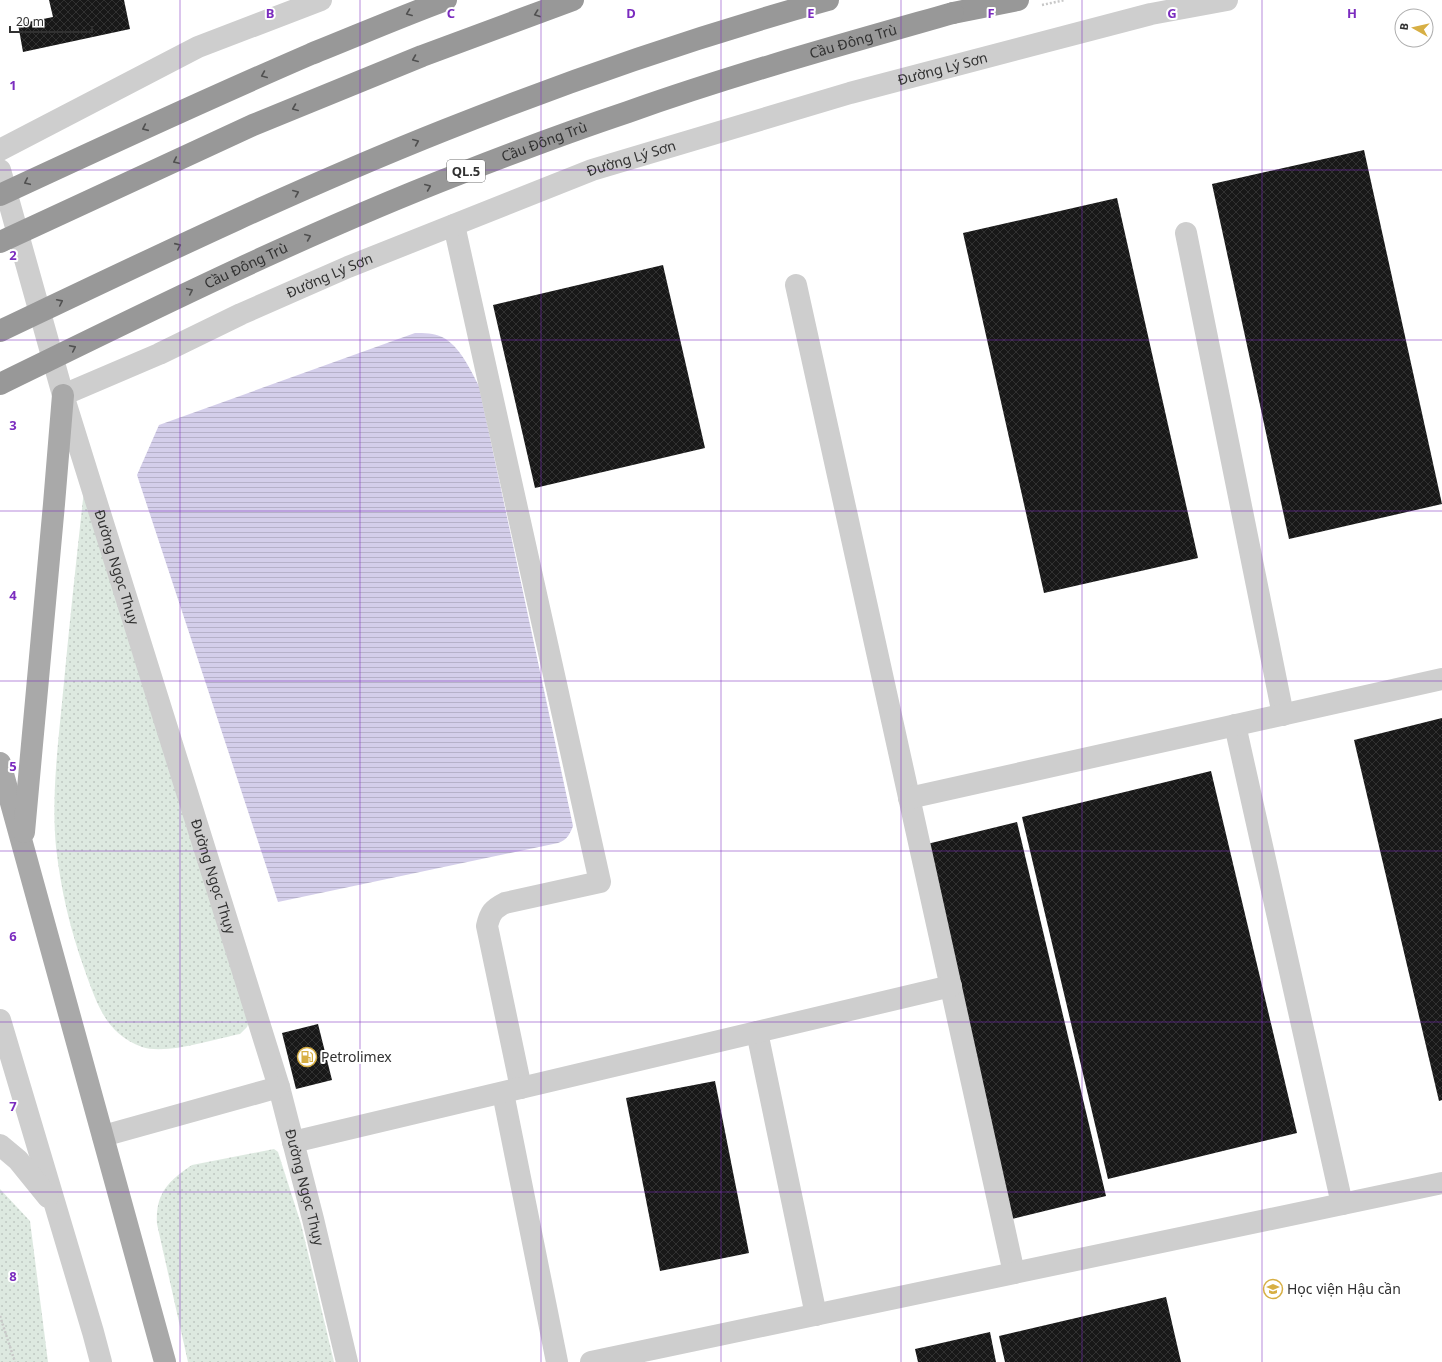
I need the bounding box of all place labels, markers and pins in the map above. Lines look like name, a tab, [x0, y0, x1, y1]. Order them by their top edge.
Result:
fuel station icon: Petrolimex	[296, 1046, 318, 1068]
place label: Petrolimex	[321, 1047, 392, 1066]
school or university icon: Học viện Hậu cần	[1262, 1278, 1284, 1300]
place label: Học viện Hậu cần	[1287, 1279, 1401, 1298]

